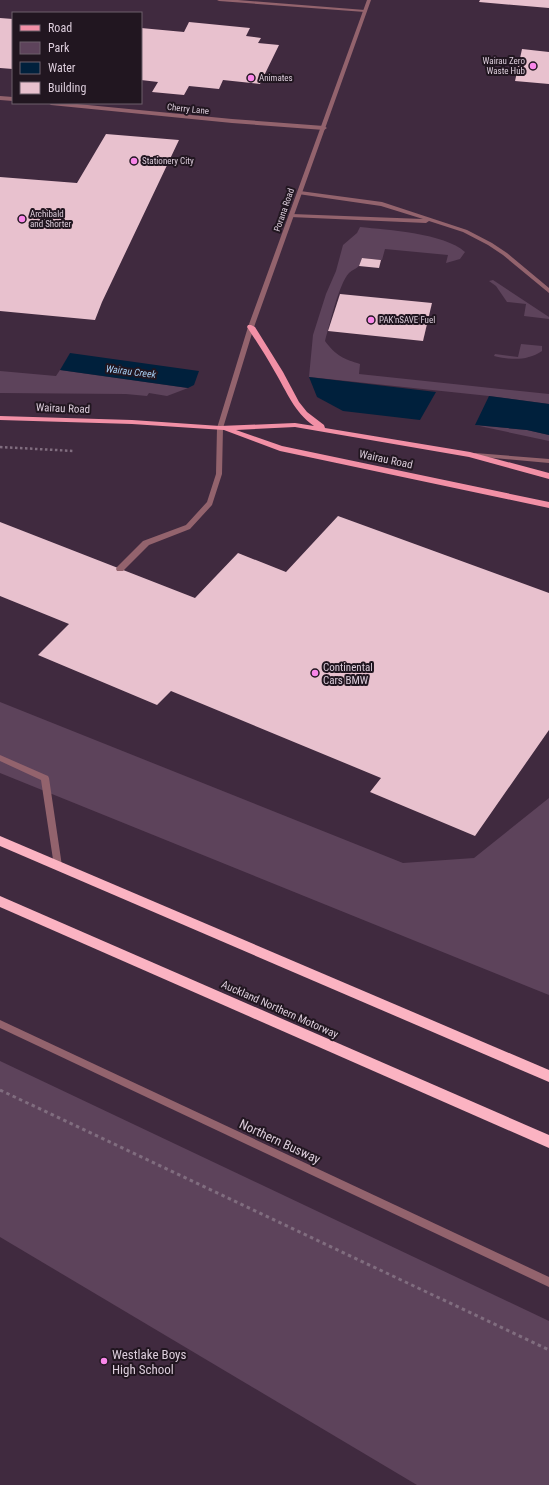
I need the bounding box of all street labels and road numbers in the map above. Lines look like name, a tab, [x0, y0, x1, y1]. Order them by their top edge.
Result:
street label: Cherry Lane	[166, 102, 210, 116]
street label: Porana Road	[272, 187, 296, 233]
street label: Wairau Road	[36, 401, 90, 416]
street label: Wairau Road	[358, 447, 414, 471]
street label: Auckland Northern Motorway	[219, 978, 341, 1041]
street label: Northern Busway	[237, 1116, 323, 1167]

